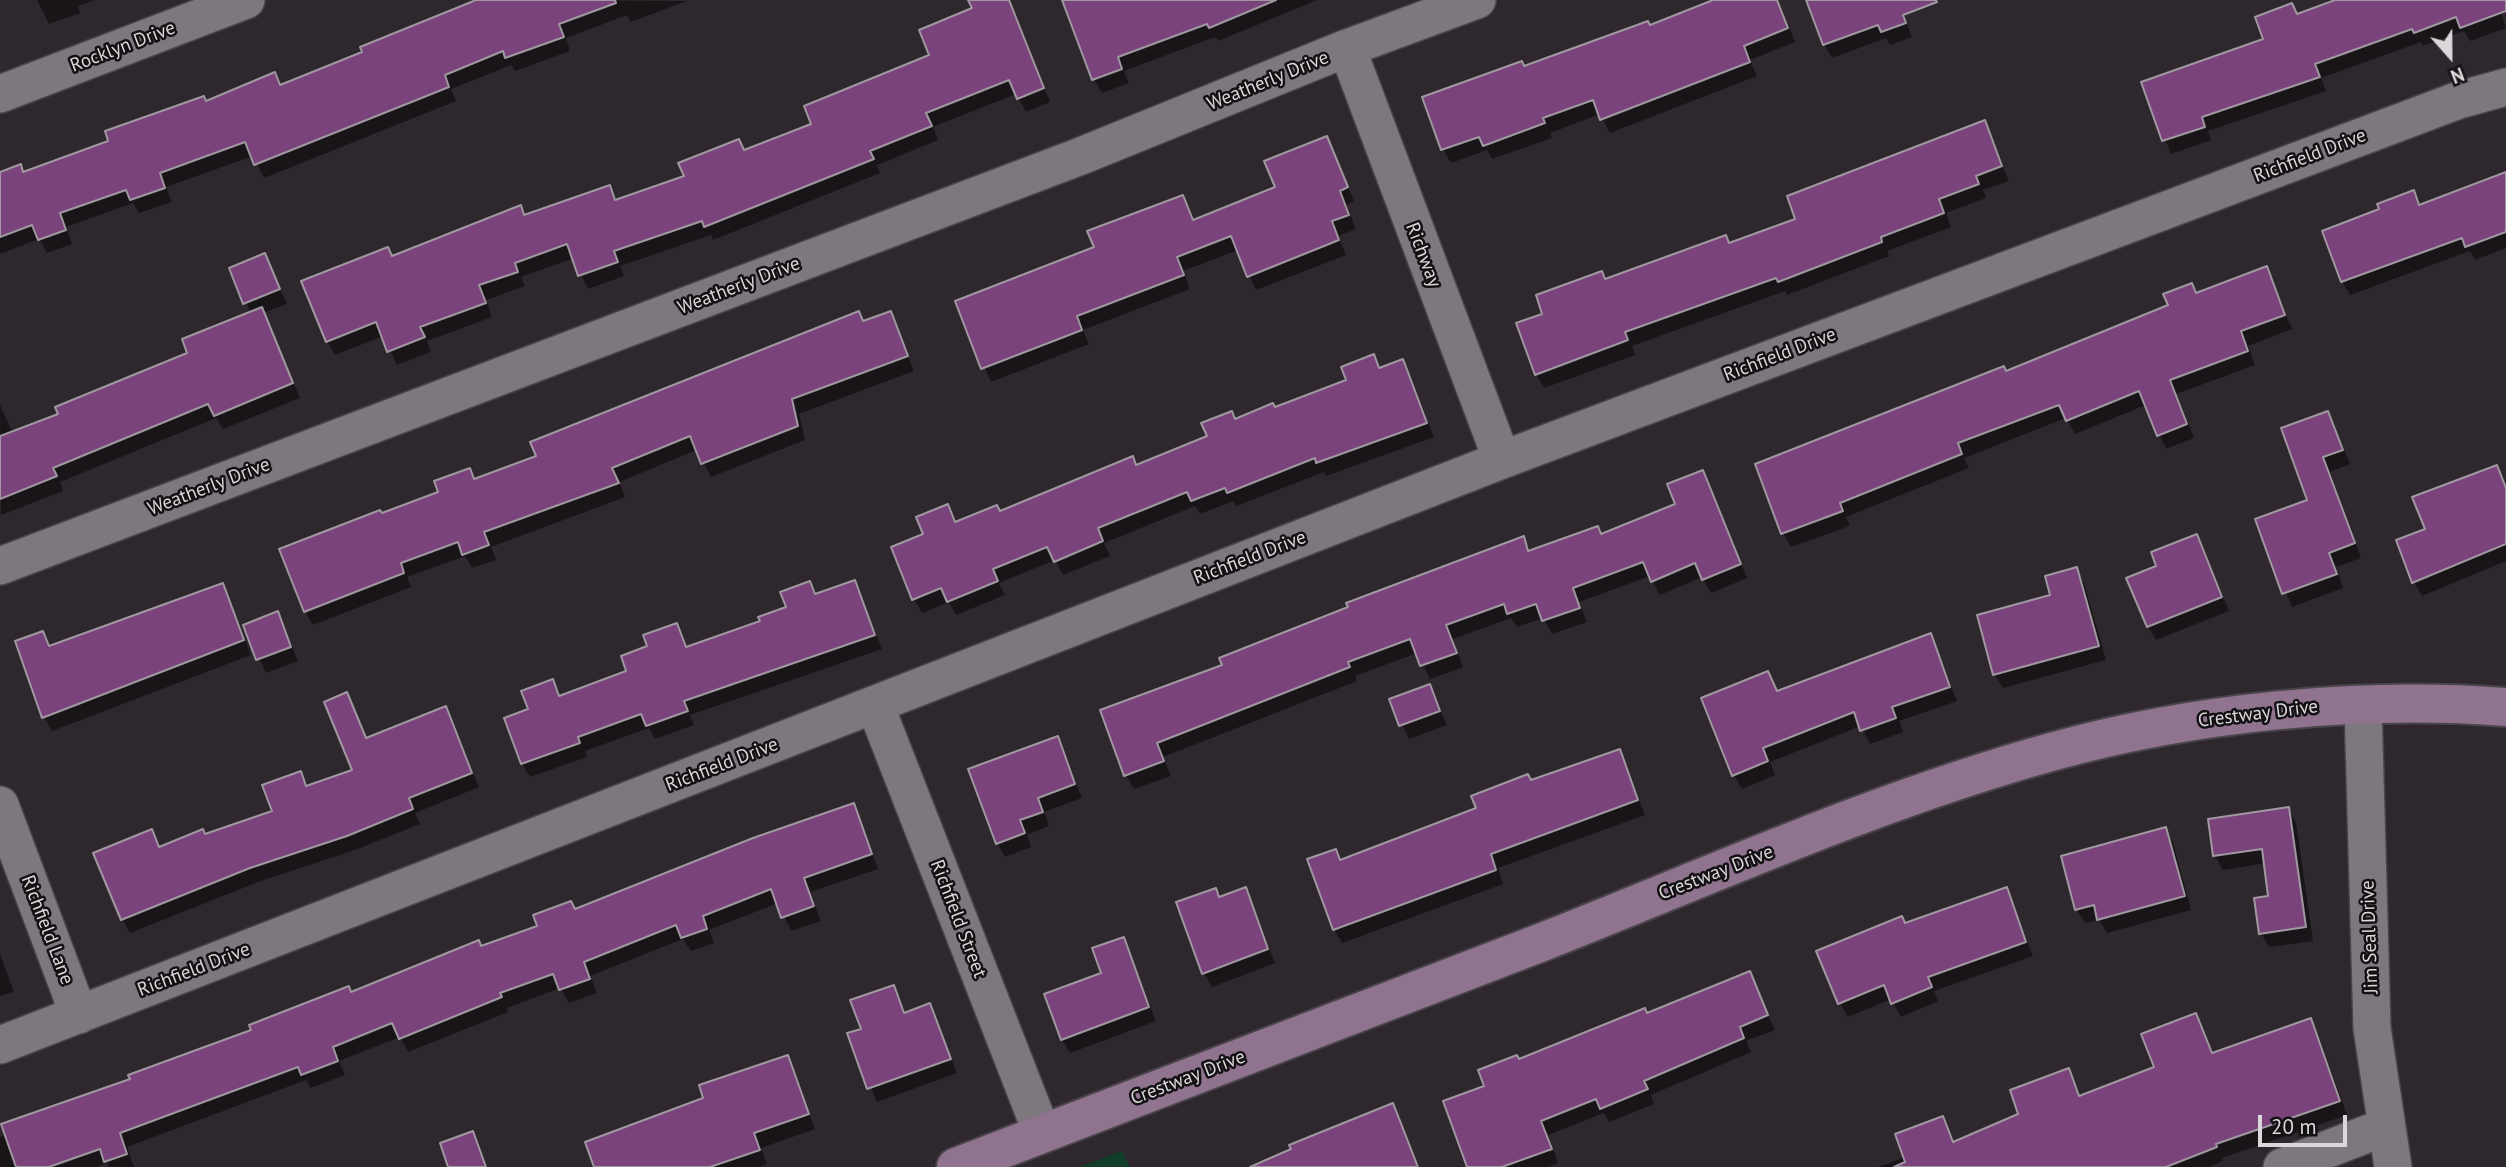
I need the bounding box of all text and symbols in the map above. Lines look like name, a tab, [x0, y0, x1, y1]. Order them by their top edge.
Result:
street label: Rocklyn Drive	[67, 17, 179, 77]
north arrow	[2415, 21, 2485, 91]
street label: Weatherly Drive	[1204, 46, 1332, 116]
text: N	[2447, 62, 2468, 89]
street label: Richfield Drive	[2251, 124, 2369, 188]
street label: Richway	[1400, 219, 1446, 291]
street label: Weatherly Drive	[675, 252, 803, 320]
street label: Richfield Drive	[1721, 323, 1839, 387]
street label: Weatherly Drive	[145, 453, 273, 521]
street label: Richfield Drive	[1191, 526, 1309, 590]
street label: Crestway Drive	[2197, 695, 2319, 733]
street label: Richfield Drive	[663, 733, 781, 797]
street label: Crestway Drive	[1655, 841, 1777, 905]
street label: Richfield Street	[925, 857, 991, 981]
street label: Richfield Lane	[16, 872, 78, 988]
street label: Jim Seal Drive	[2357, 880, 2383, 994]
street label: Richfield Drive	[135, 938, 253, 1002]
street label: Crestway Drive	[1127, 1046, 1249, 1110]
scale bar	[2261, 1100, 2350, 1144]
text: 20 m	[2271, 1113, 2317, 1140]

